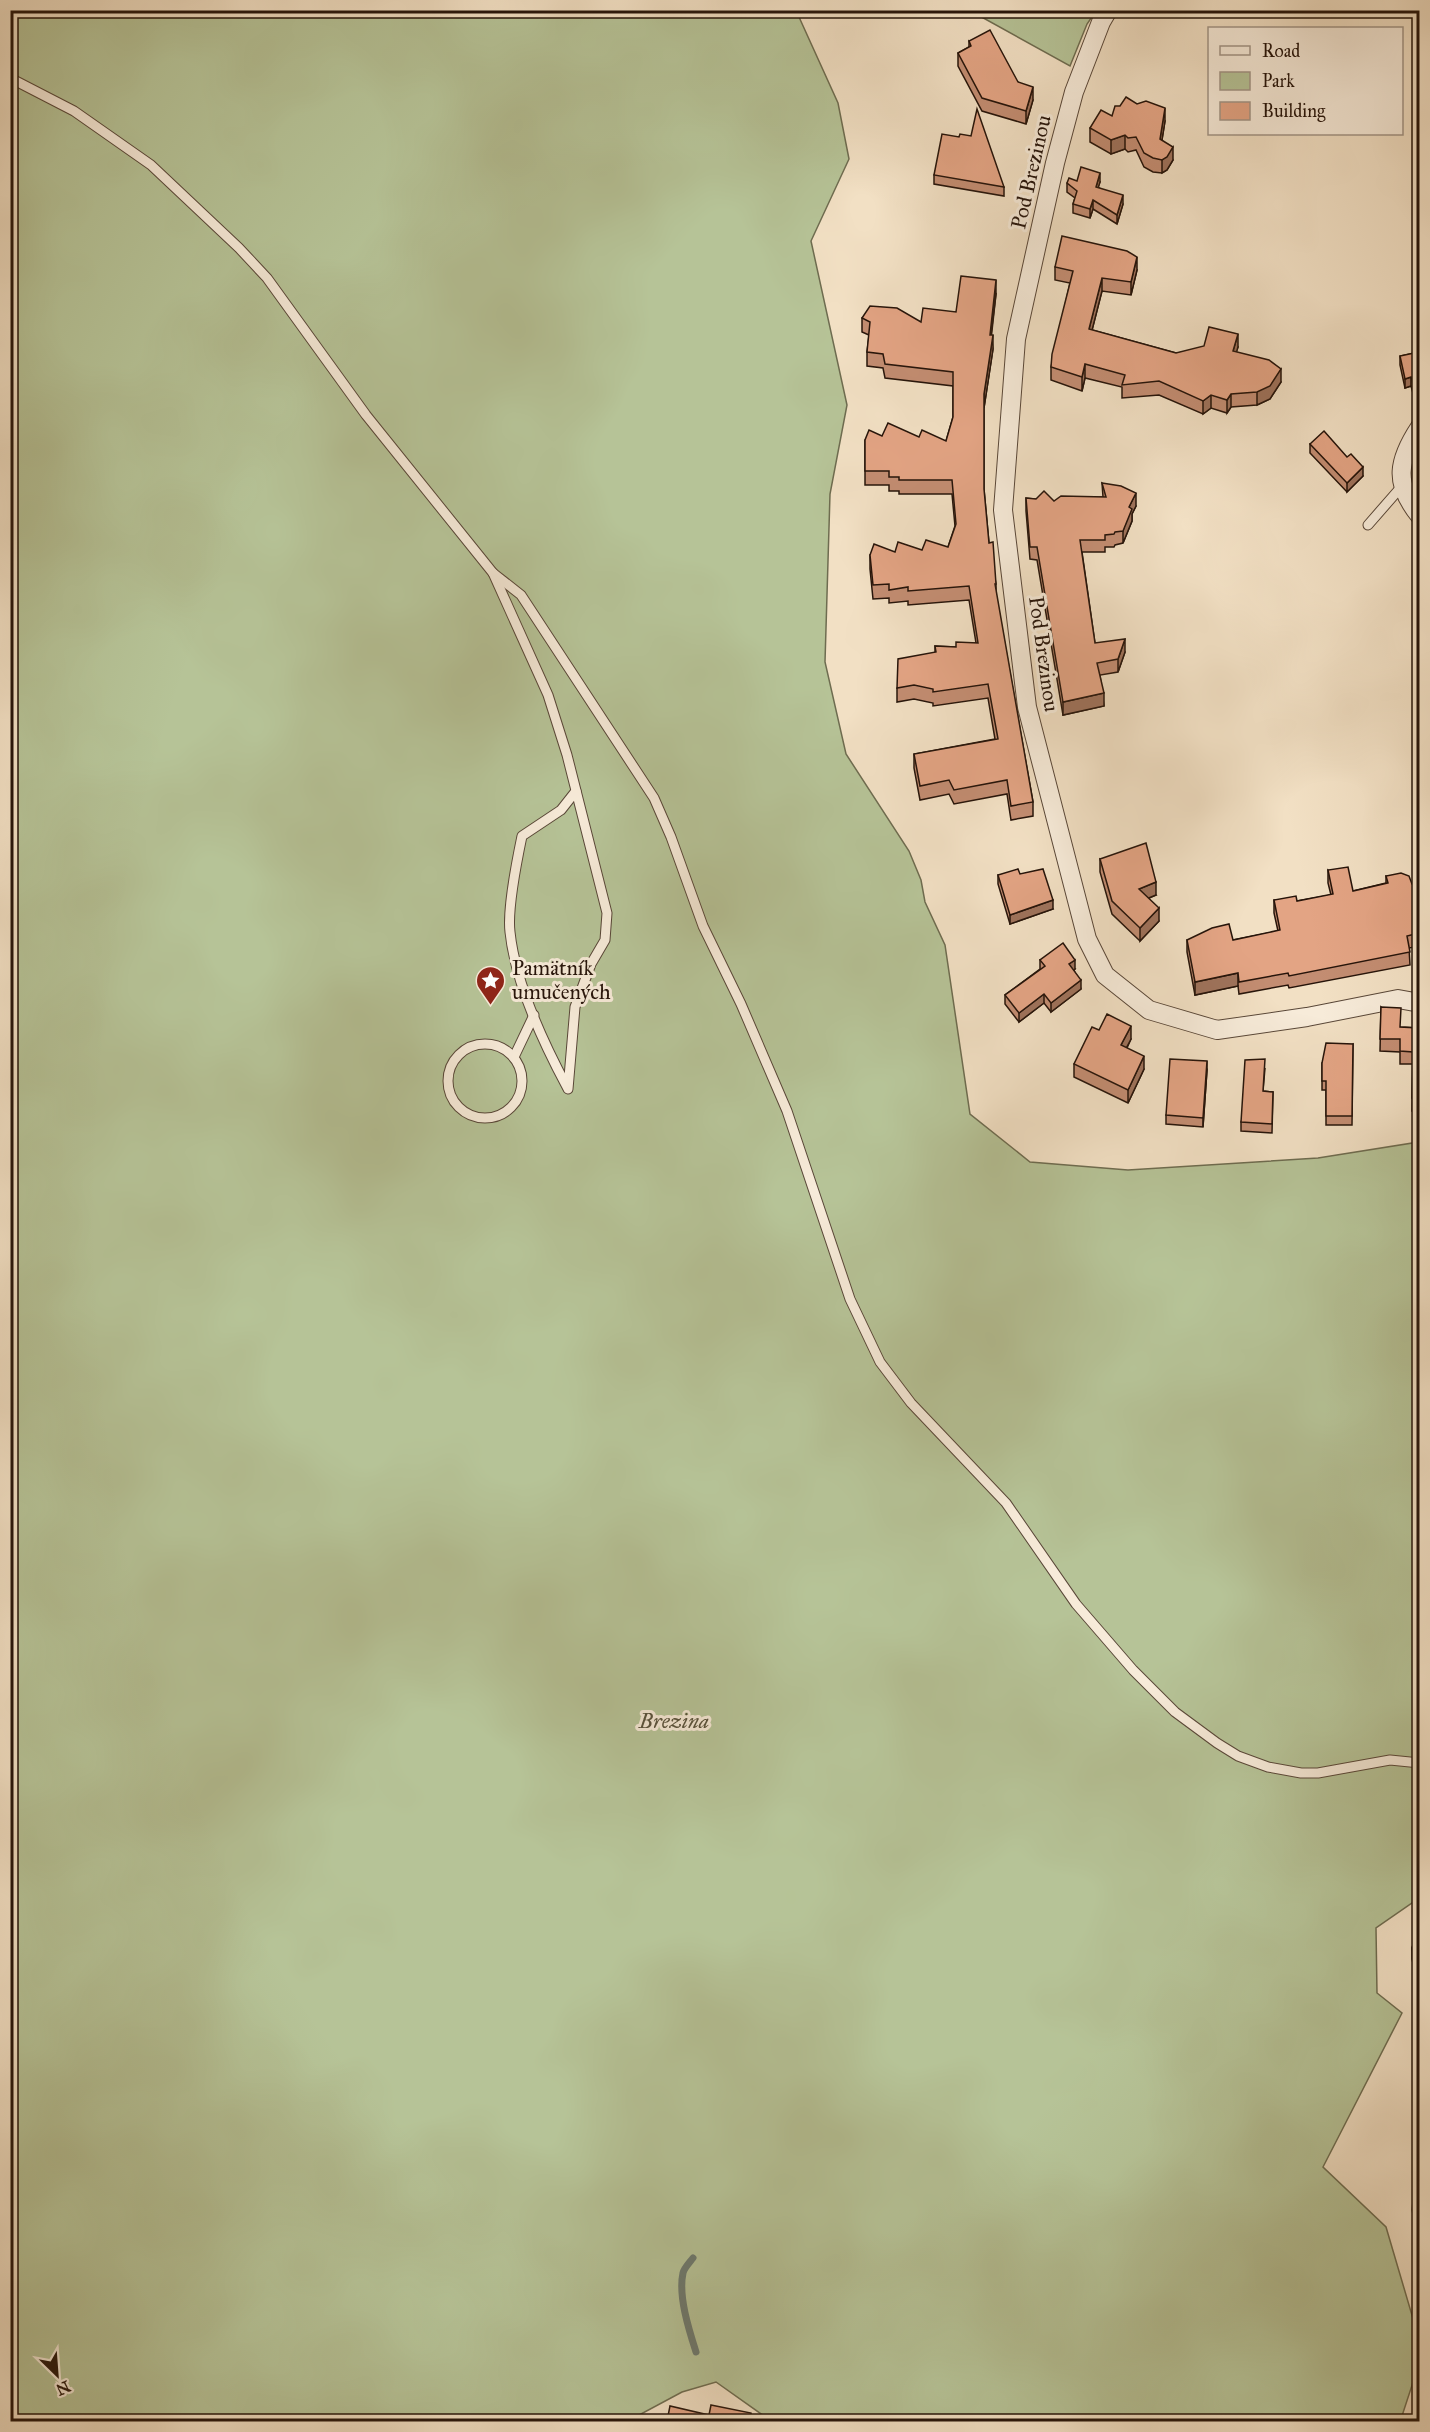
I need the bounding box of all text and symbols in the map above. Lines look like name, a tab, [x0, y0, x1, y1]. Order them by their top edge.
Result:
legend	[1208, 27, 1403, 135]
text: Road	[1262, 40, 1300, 62]
text: Park	[1262, 70, 1295, 92]
text: Building	[1262, 100, 1326, 123]
street label: Pod Brezinou	[1005, 112, 1057, 232]
street label: Pod Brezinou	[1023, 595, 1065, 713]
place label: Pamätník umučených	[512, 955, 611, 1005]
place icon: Pamätník umučených	[475, 964, 507, 1006]
park label: Brezina	[638, 1708, 709, 1734]
north arrow	[27, 2345, 87, 2405]
text: N	[53, 2377, 73, 2400]

